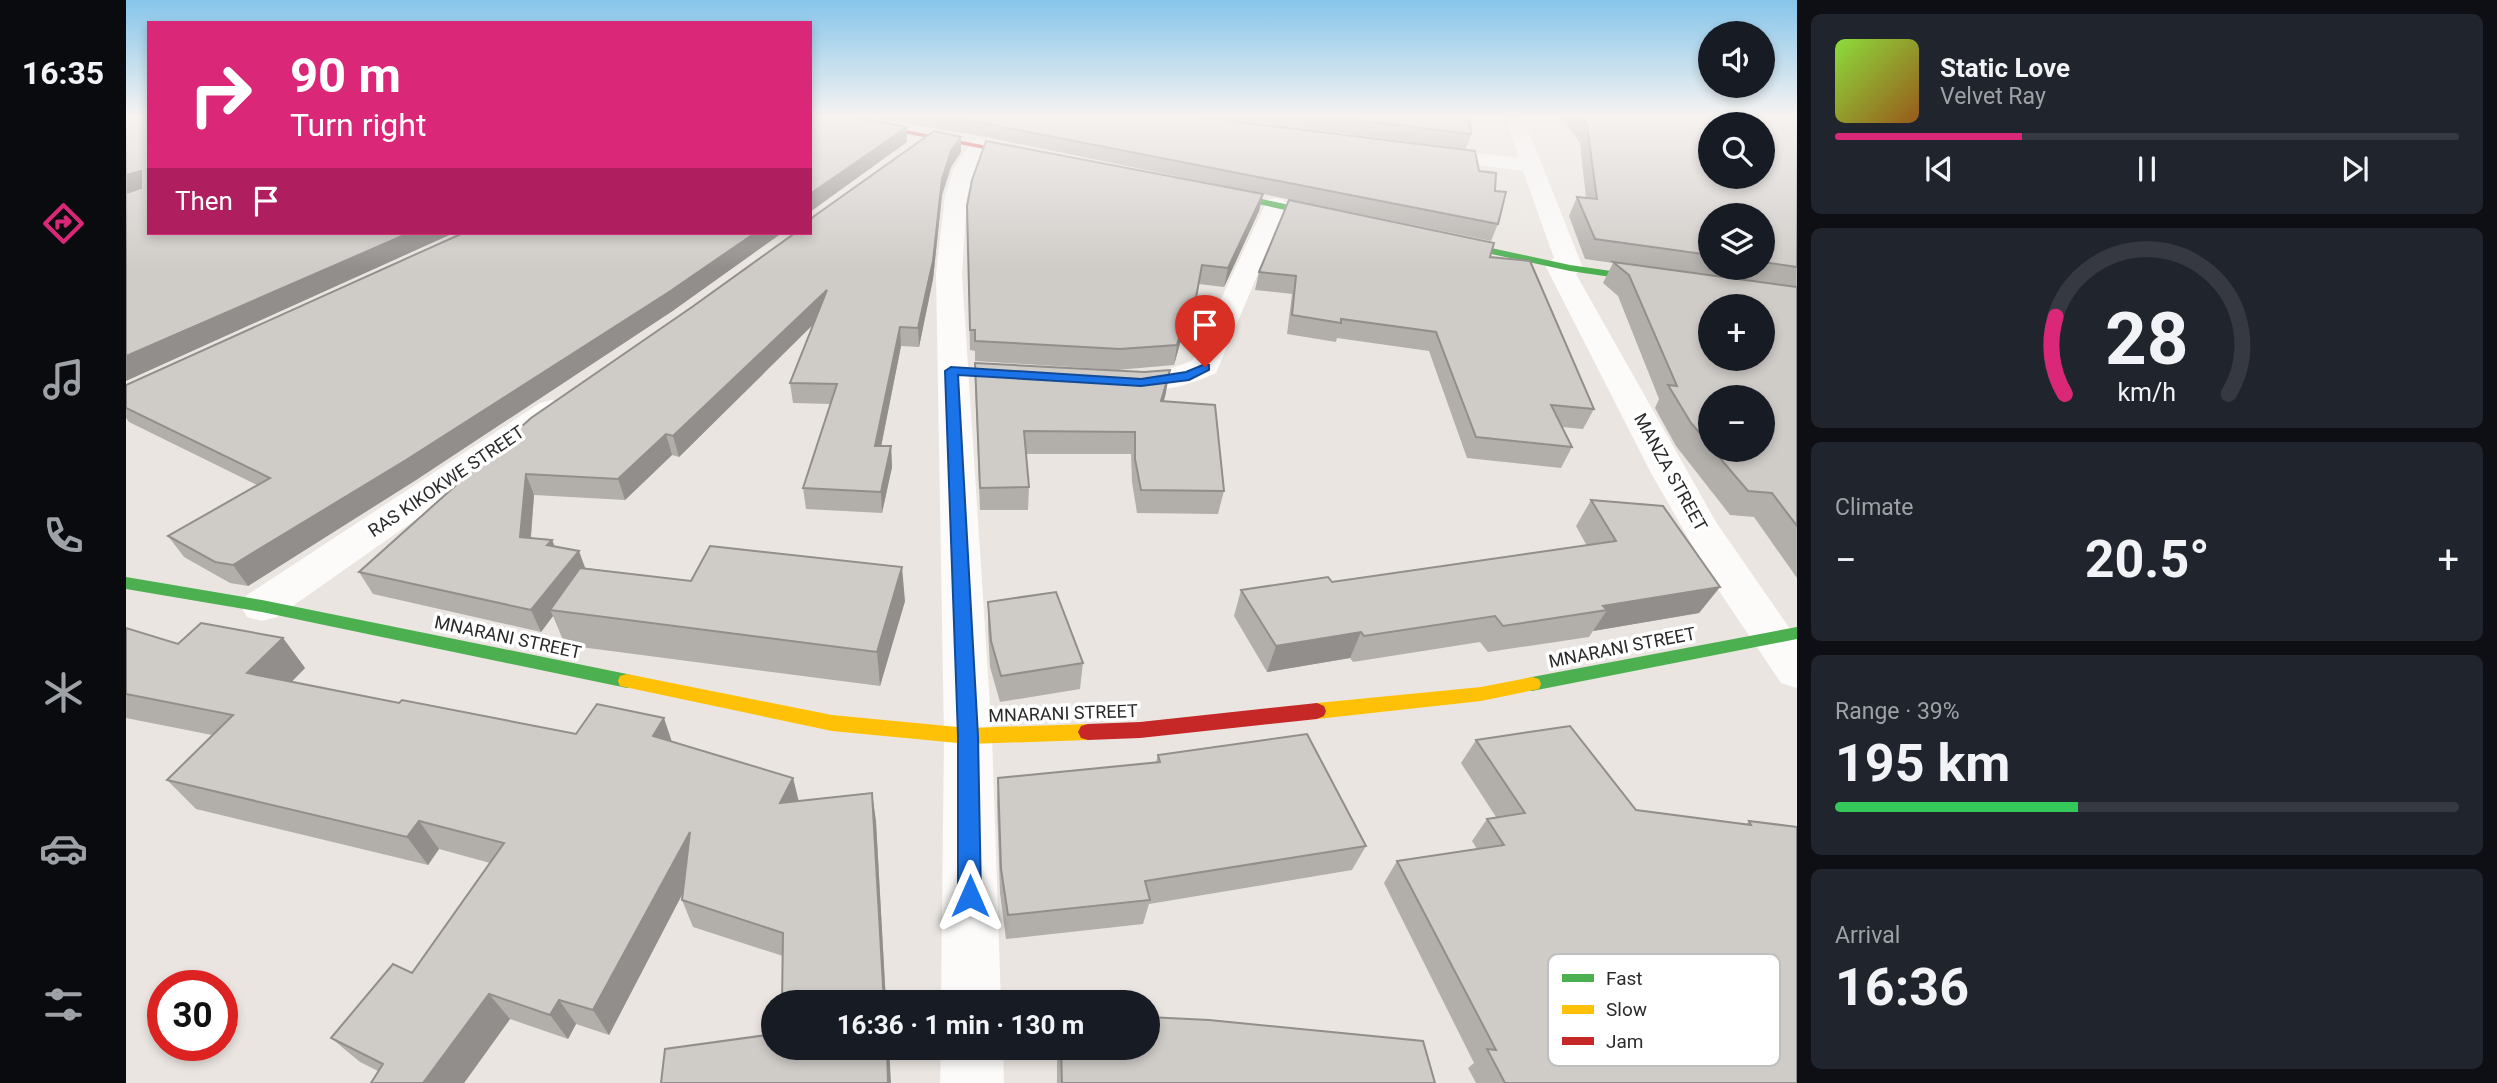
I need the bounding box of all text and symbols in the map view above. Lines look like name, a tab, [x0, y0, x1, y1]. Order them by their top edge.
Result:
map controls	[1698, 21, 1775, 462]
button: sound	[1698, 21, 1775, 98]
text: 90 m	[290, 47, 401, 104]
icon: right	[175, 49, 266, 140]
text: Static Love	[1940, 53, 2070, 83]
text: 16:35	[22, 54, 104, 92]
text: Velvet Ray	[1940, 83, 2046, 110]
text: Turn right	[290, 106, 426, 144]
button: search	[1698, 112, 1775, 189]
icon: previous	[1920, 150, 1958, 188]
icon: pause	[2128, 150, 2166, 188]
icon: next	[2336, 150, 2374, 188]
icon: arrive	[247, 182, 285, 220]
text: Then	[175, 186, 233, 216]
icon: directions	[39, 199, 88, 248]
button: layers	[1698, 203, 1775, 280]
button: +	[1698, 294, 1775, 371]
pin	[1175, 295, 1235, 367]
text: 28	[2105, 296, 2189, 382]
icon: arrive	[1186, 306, 1224, 344]
icon: music	[39, 355, 88, 404]
text: km/h	[2118, 377, 2176, 406]
button: −	[1698, 385, 1775, 462]
street label: MANZA STREET	[1630, 409, 1712, 535]
street label: RAS KIKOKWE STREET	[364, 421, 528, 541]
text: Climate	[1835, 494, 1914, 521]
icon: phone	[39, 511, 88, 560]
text: 20.5°	[2085, 529, 2210, 590]
text: −	[1835, 538, 1857, 582]
text: +	[2437, 538, 2459, 582]
street label: MNARANI STREET	[433, 611, 583, 663]
street label: MNARANI STREET	[1547, 622, 1698, 672]
icon: climate	[39, 668, 88, 717]
text: Range · 39%	[1835, 698, 1960, 725]
street label: MNARANI STREET	[988, 700, 1138, 726]
text: 195 km	[1835, 733, 2010, 794]
icon: car	[39, 824, 88, 873]
position arrow	[933, 859, 1007, 933]
text: Arrival	[1835, 922, 1900, 949]
legend	[1548, 954, 1780, 1066]
text: 16:36	[1835, 957, 1969, 1018]
text: Fast	[1606, 967, 1643, 990]
speed limit sign: 30	[147, 970, 238, 1061]
icon: filters	[39, 980, 88, 1029]
text: Slow	[1606, 998, 1647, 1021]
text: 16:36 · 1 min · 130 m	[837, 1010, 1084, 1040]
text: Jam	[1606, 1030, 1643, 1053]

